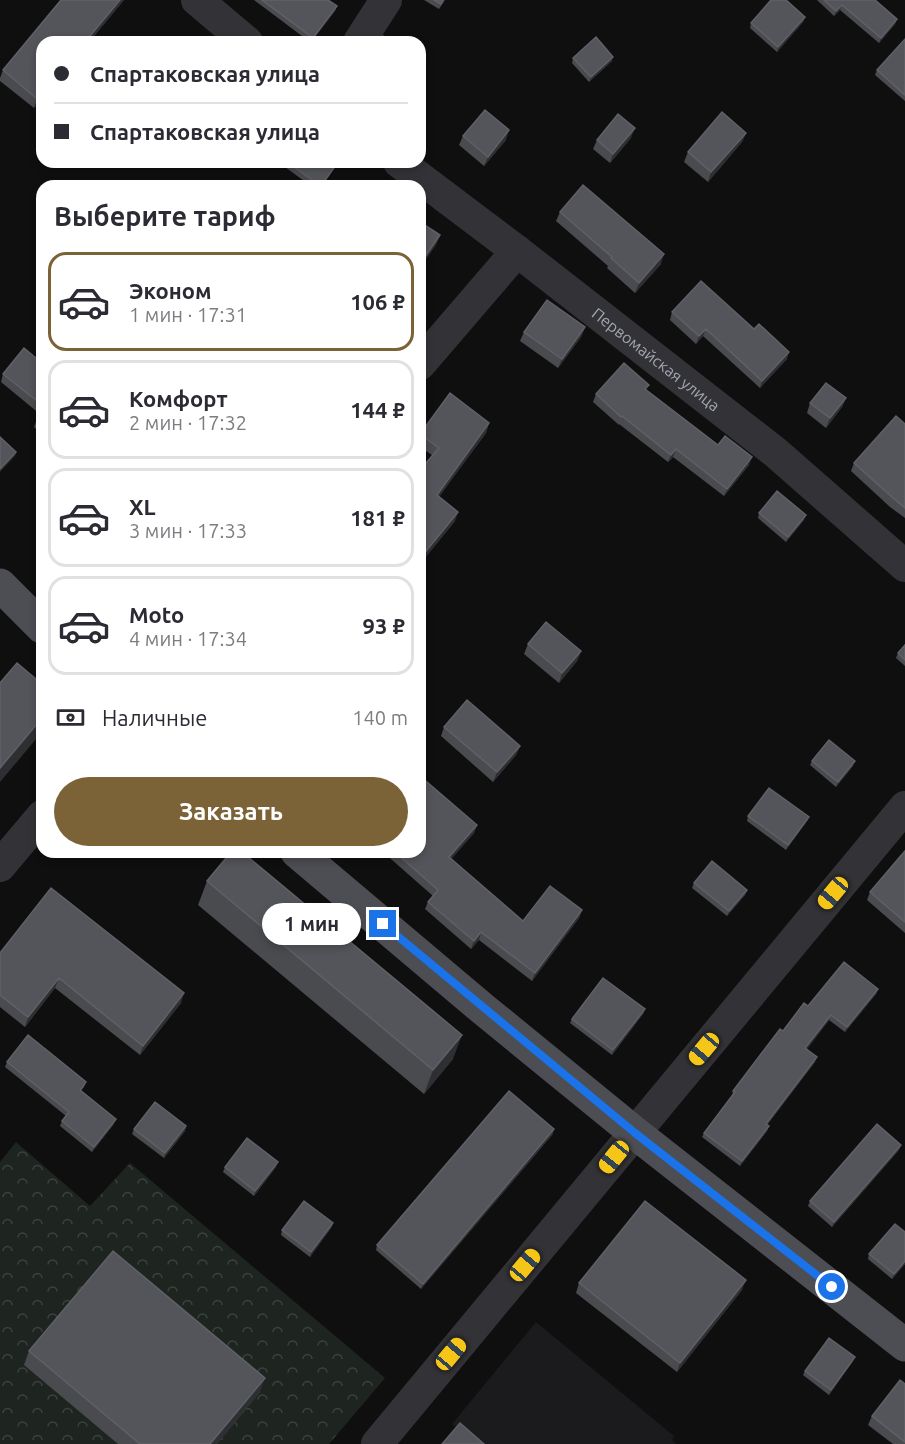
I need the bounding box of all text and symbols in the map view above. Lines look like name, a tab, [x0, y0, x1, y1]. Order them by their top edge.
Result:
text: Спартаковская улица	[90, 61, 320, 86]
text: Спартаковская улица	[90, 119, 320, 144]
text: Выберите тариф	[54, 201, 276, 231]
icon: car	[57, 275, 111, 329]
text: Эконом	[129, 278, 211, 303]
text: 106 ₽	[350, 289, 405, 314]
text: 1 мин · 17:31	[129, 303, 247, 326]
street label: Первомайская улица	[589, 304, 723, 415]
icon: car	[57, 383, 111, 437]
text: Комфорт	[129, 386, 228, 411]
text: 144 ₽	[350, 397, 405, 422]
text: 2 мин · 17:32	[129, 411, 247, 434]
icon: car	[57, 491, 111, 545]
text: XL	[129, 494, 156, 519]
text: 181 ₽	[350, 505, 405, 530]
text: 3 мин · 17:33	[129, 519, 247, 542]
icon: car	[57, 599, 111, 653]
text: Moto	[129, 602, 184, 627]
text: 93 ₽	[363, 613, 405, 638]
text: 4 мин · 17:34	[129, 627, 247, 650]
icon: cash	[54, 701, 87, 734]
text: Наличные	[102, 705, 207, 730]
text: 140 m	[352, 706, 408, 729]
button: Заказать	[54, 777, 408, 846]
car	[815, 873, 851, 913]
callout: 1 мин	[263, 903, 362, 945]
route end	[369, 910, 396, 937]
text: 1 мин	[284, 912, 339, 935]
car	[686, 1029, 722, 1069]
car	[596, 1137, 632, 1177]
car	[507, 1245, 543, 1285]
route start	[818, 1273, 845, 1300]
car	[433, 1334, 469, 1374]

